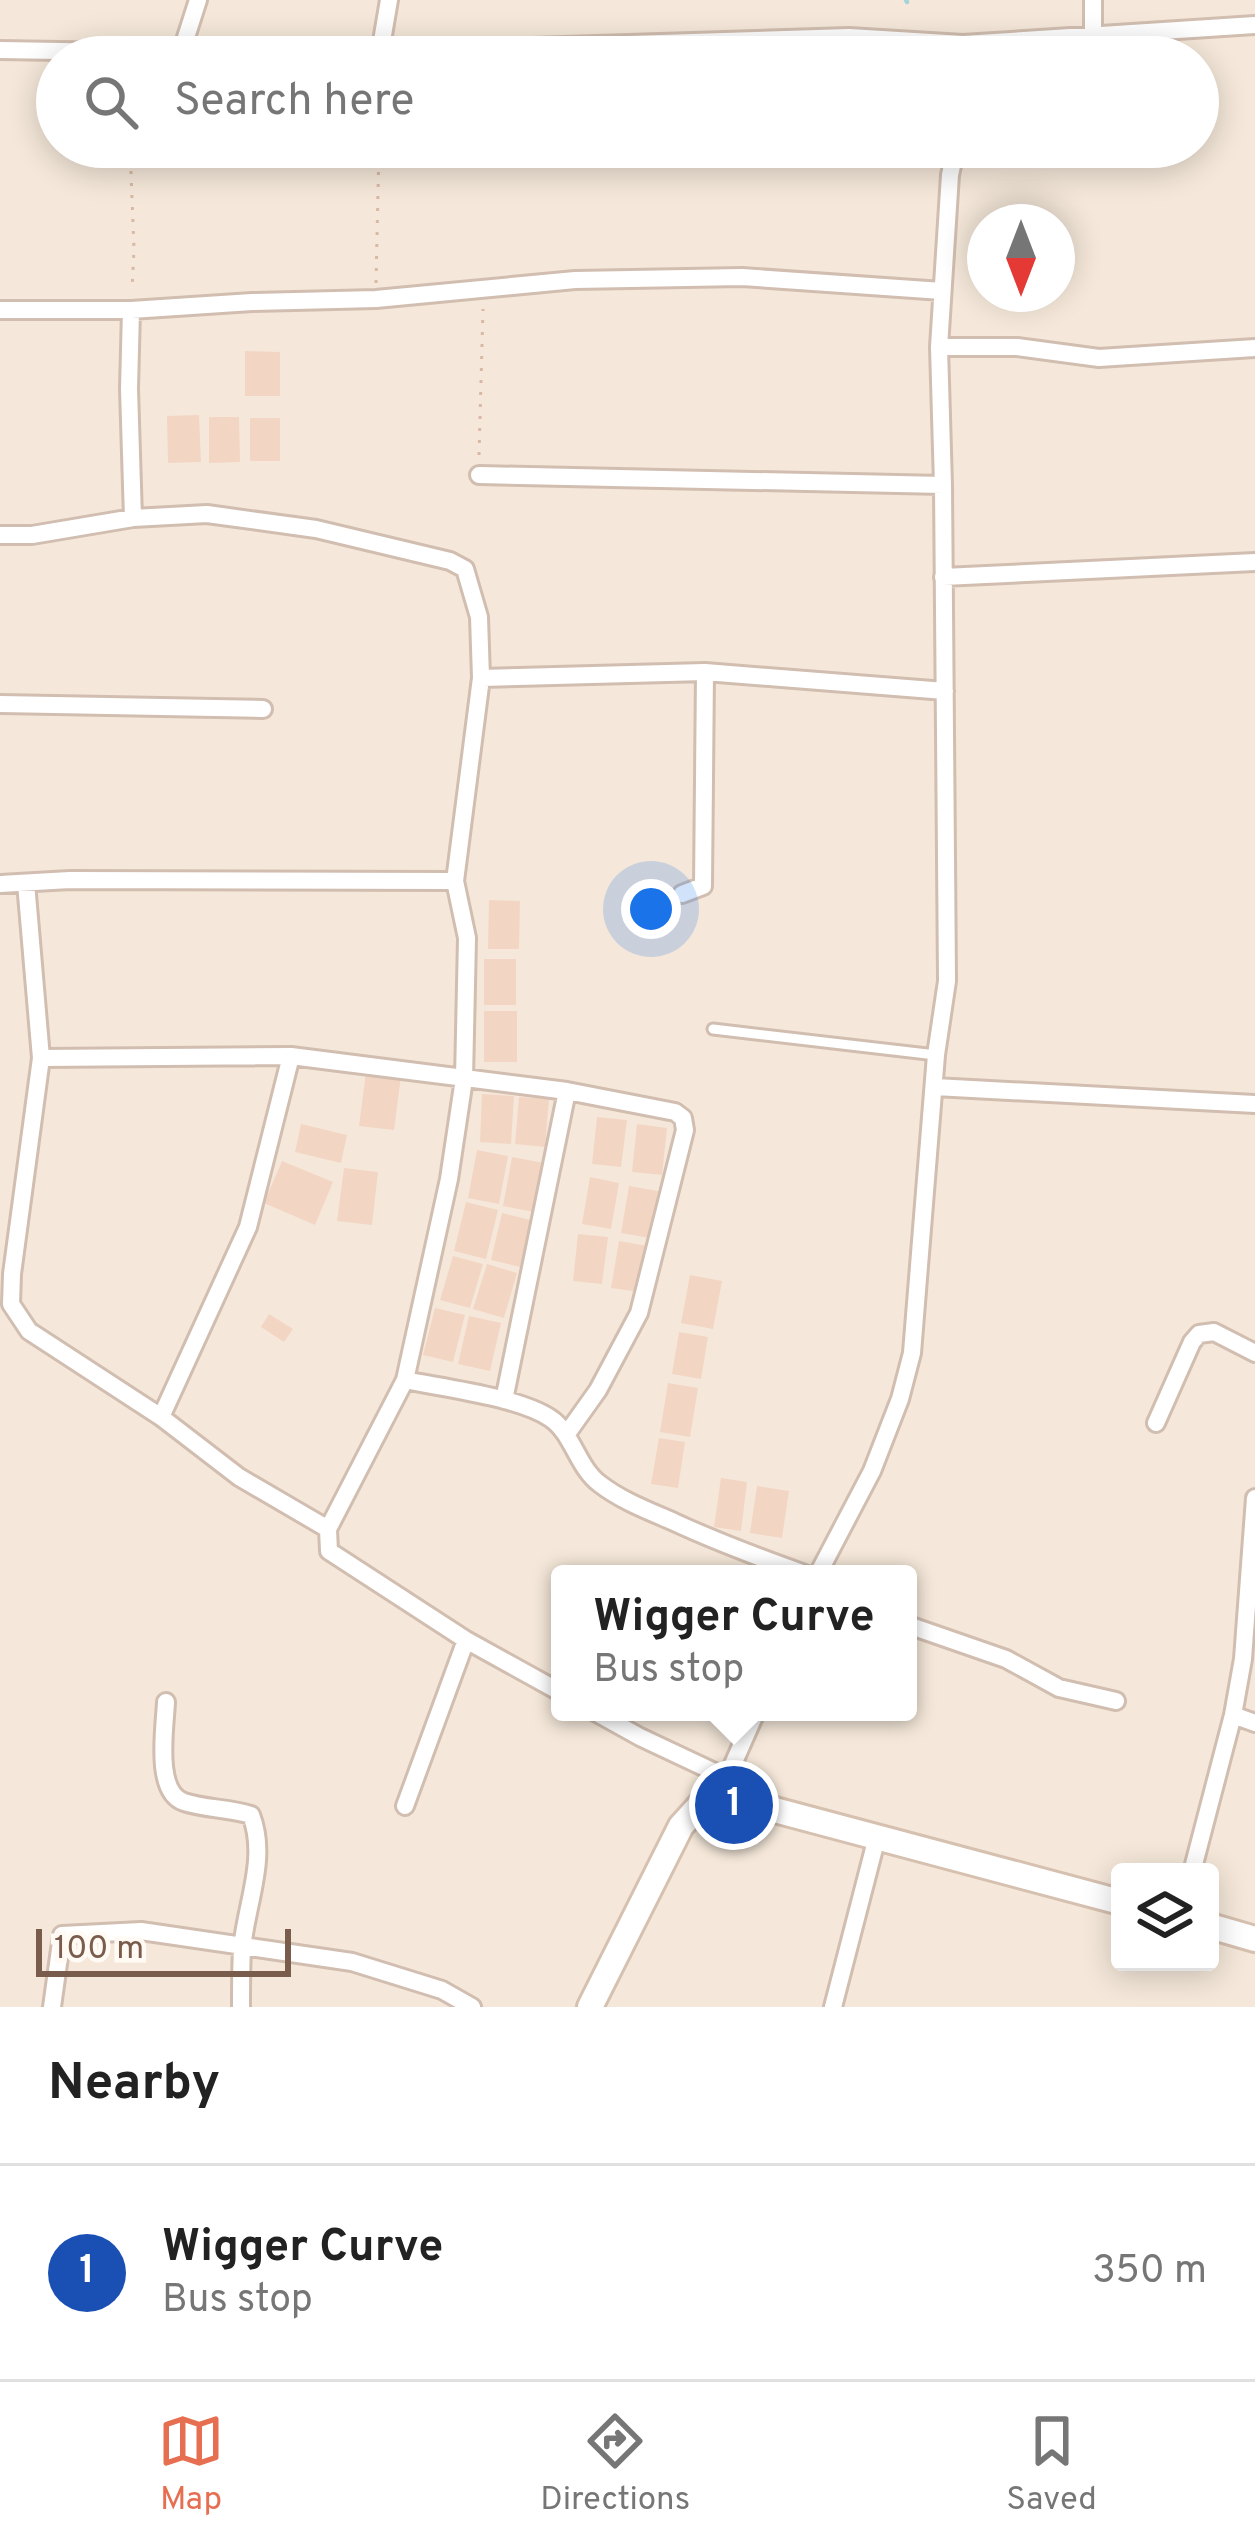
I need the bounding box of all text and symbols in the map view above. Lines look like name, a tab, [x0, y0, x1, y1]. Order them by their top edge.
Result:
search box	[36, 36, 1219, 168]
icon: search	[78, 69, 144, 135]
text: Search here	[174, 74, 414, 131]
north arrow	[967, 204, 1075, 312]
your location	[621, 879, 681, 939]
popup	[551, 1565, 917, 1721]
text: Wigger Curve	[593, 1590, 875, 1647]
text: Bus stop	[593, 1647, 744, 1696]
pin: 1	[695, 1760, 773, 1850]
map controls	[1111, 1863, 1219, 1971]
button: layers	[1111, 1863, 1219, 1971]
scale bar	[36, 1923, 291, 1976]
text: 100 m	[54, 1929, 144, 1971]
text: Nearby	[48, 2053, 220, 2118]
text: Wigger Curve	[162, 2220, 443, 2277]
text: 1	[79, 2248, 95, 2297]
text: 350 m	[1092, 2248, 1207, 2297]
text: Bus stop	[162, 2277, 313, 2326]
tab: Map	[158, 2408, 224, 2522]
tab: Directions	[540, 2408, 690, 2522]
tab: Saved	[1006, 2408, 1097, 2522]

